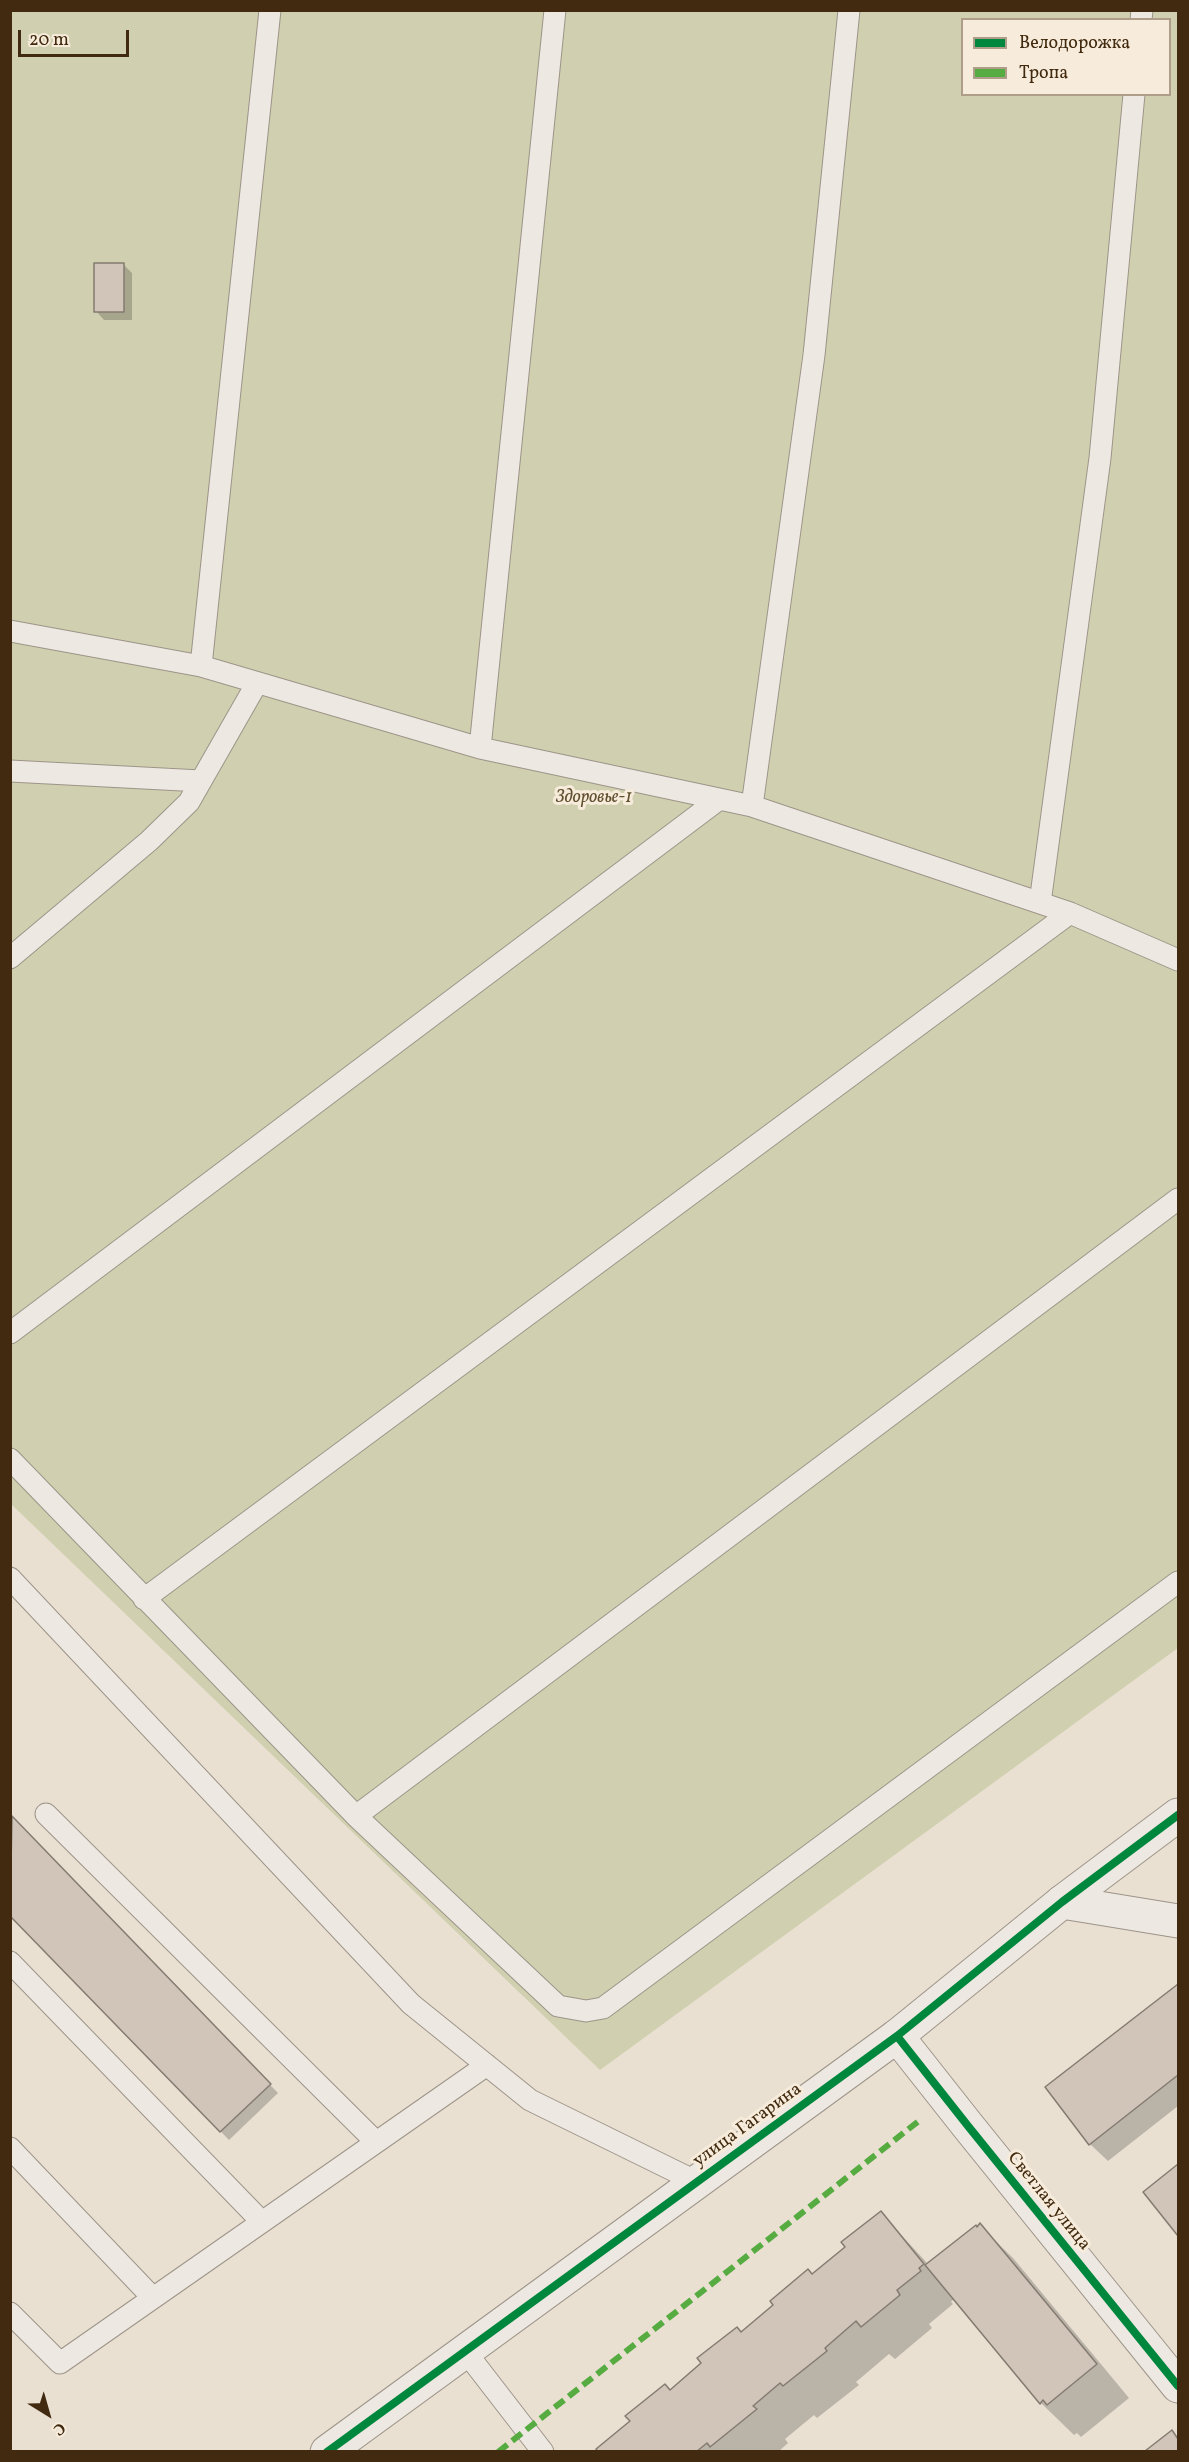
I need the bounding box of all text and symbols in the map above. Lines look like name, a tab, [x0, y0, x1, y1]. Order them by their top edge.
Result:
scale bar	[21, 18, 132, 56]
legend	[961, 18, 1171, 96]
text: 20 m	[29, 28, 69, 53]
text: Велодорожка	[1019, 31, 1130, 56]
text: Тропа	[1019, 61, 1068, 86]
park label: Здоровье-1	[556, 788, 632, 810]
street label: улица Гагарина	[689, 2079, 807, 2173]
street label: Светлая улица	[1002, 2148, 1094, 2256]
north arrow	[18, 2384, 78, 2444]
text: С	[48, 2416, 70, 2440]

